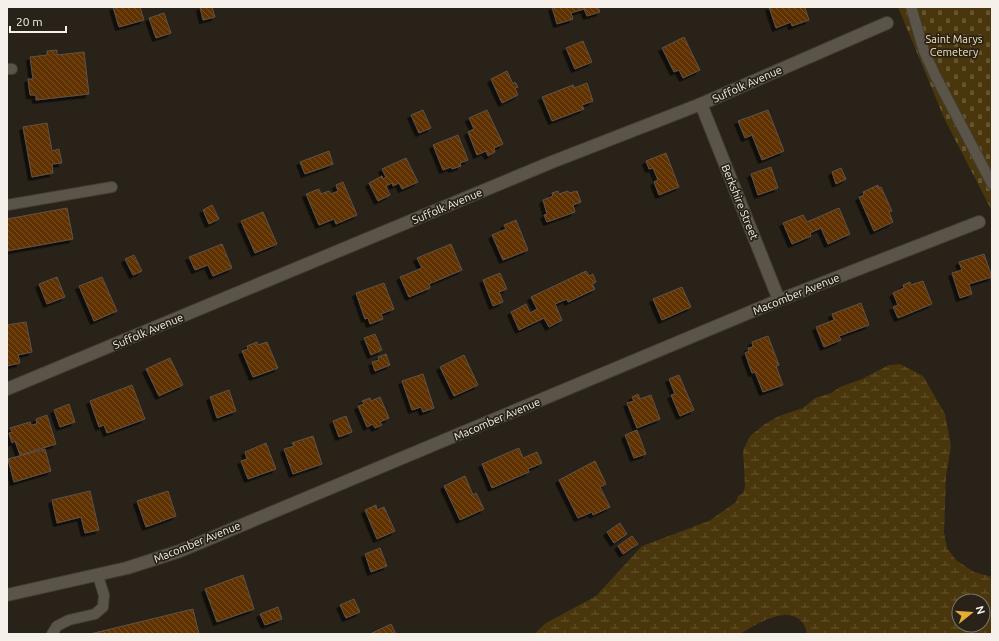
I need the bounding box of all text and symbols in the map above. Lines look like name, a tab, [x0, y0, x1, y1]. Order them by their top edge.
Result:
scale bar	[10, 8, 66, 34]
text: 20 m	[16, 15, 43, 28]
park label: Saint Marys Cemetery	[926, 33, 983, 58]
street label: Suffolk Avenue	[710, 63, 784, 105]
street label: Berkshire Street	[719, 163, 761, 242]
street label: Suffolk Avenue	[410, 186, 484, 226]
street label: Macomber Avenue	[751, 271, 841, 317]
street label: Suffolk Avenue	[111, 311, 185, 351]
street label: Macomber Avenue	[452, 395, 542, 443]
street label: Macomber Avenue	[152, 519, 242, 565]
north arrow	[951, 593, 991, 633]
text: N	[974, 604, 988, 616]

